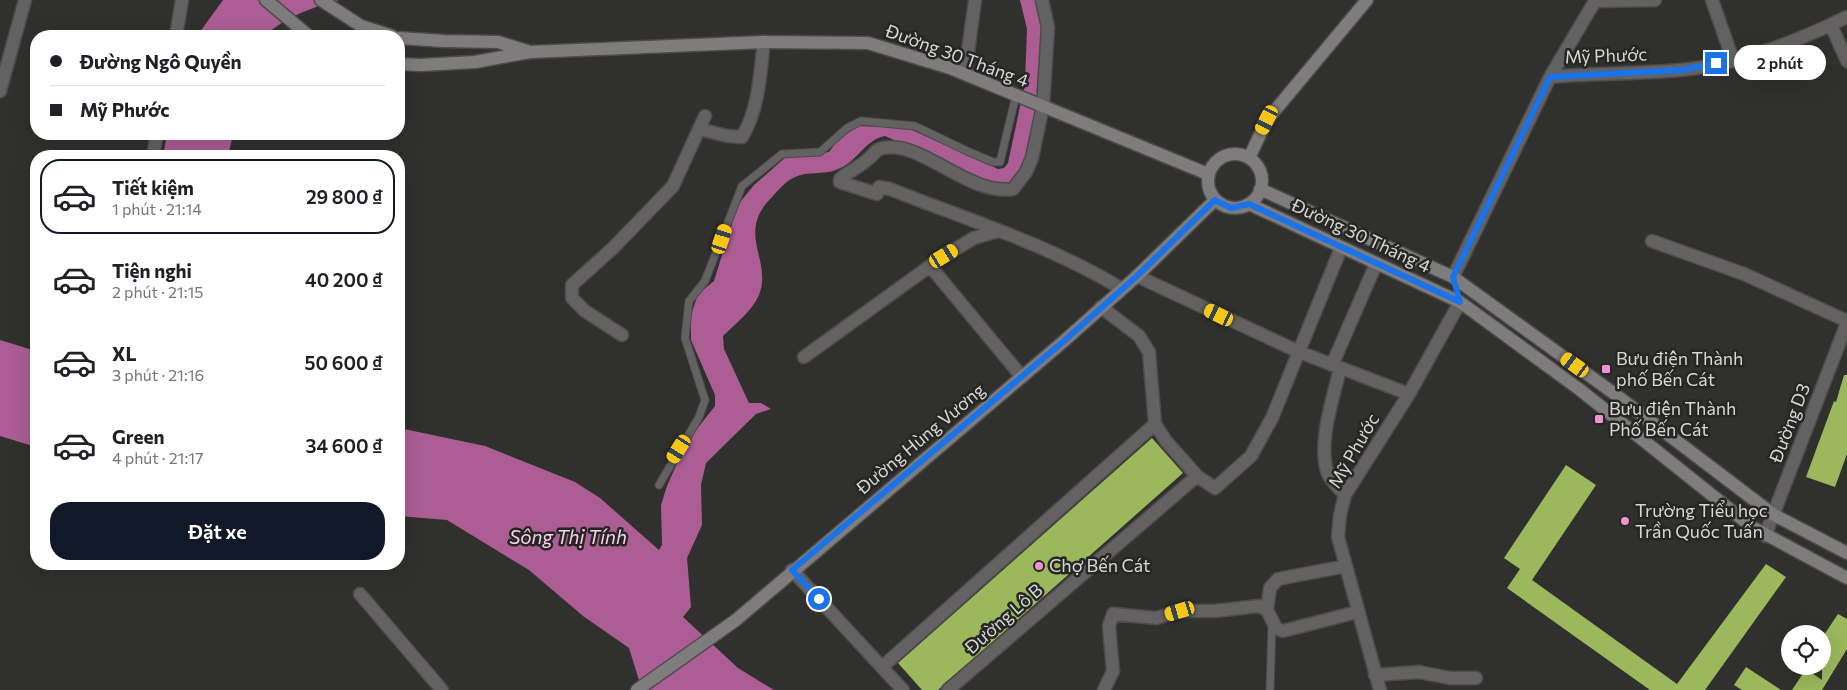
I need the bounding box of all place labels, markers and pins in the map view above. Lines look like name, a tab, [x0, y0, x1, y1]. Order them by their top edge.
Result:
place label: Bưu điện Thành phố Bến Cát	[1616, 347, 1743, 390]
marker: Bưu điện Thành phố Bến Cát	[1600, 363, 1612, 375]
place label: Bưu điện Thành Phố Bến Cát	[1609, 397, 1736, 440]
marker: Bưu điện Thành Phố Bến Cát	[1593, 413, 1605, 425]
place label: Trường Tiểu học Trần Quốc Tuấn	[1635, 499, 1768, 542]
marker: Trường Tiểu học Trần Quốc Tuấn	[1619, 515, 1631, 527]
place label: Chợ Bến Cát	[1049, 554, 1150, 576]
marker: Chợ Bến Cát	[1033, 560, 1045, 572]

